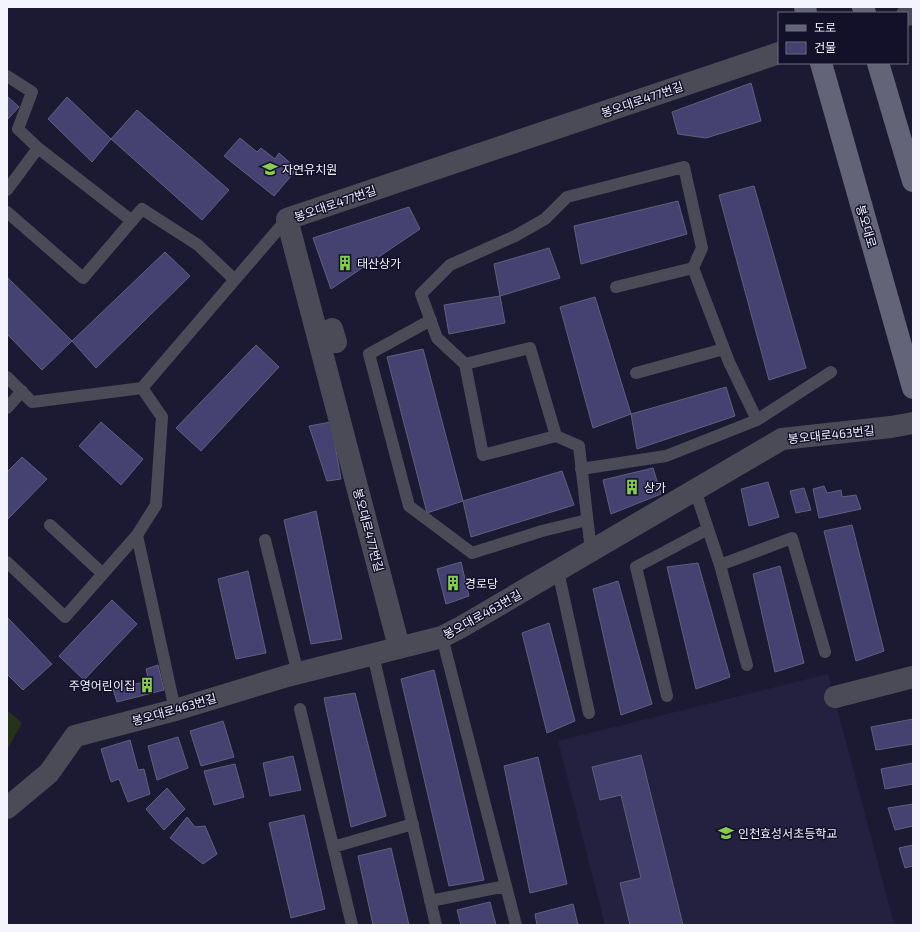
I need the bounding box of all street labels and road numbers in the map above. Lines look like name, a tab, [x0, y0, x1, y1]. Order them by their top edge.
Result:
street label: 봉오대로477번길	[599, 78, 685, 120]
street label: 봉오대로477번길	[292, 182, 378, 224]
street label: 봉오대로	[854, 203, 880, 249]
street label: 봉오대로463번길	[787, 422, 875, 446]
street label: 봉오대로477번길	[351, 487, 387, 573]
street label: 봉오대로463번길	[440, 587, 524, 641]
street label: 봉오대로463번길	[130, 690, 218, 728]

